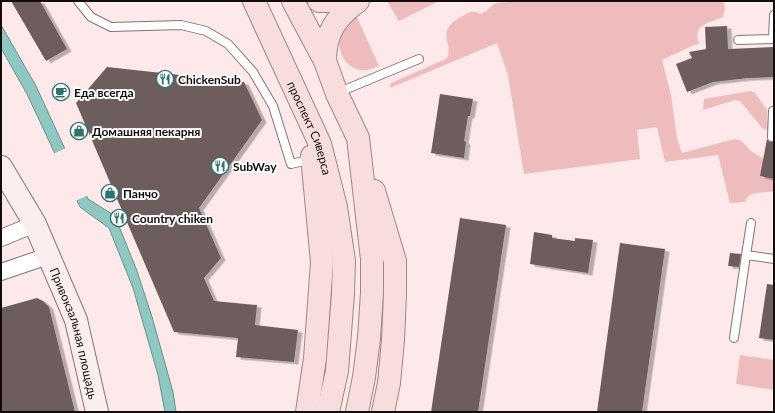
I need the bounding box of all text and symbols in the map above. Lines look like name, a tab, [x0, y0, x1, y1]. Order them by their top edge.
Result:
restaurant icon: ChickenSub	[155, 69, 175, 89]
place label: ChickenSub	[178, 72, 241, 87]
street label: проспект Сиверса	[284, 79, 335, 176]
cafe icon: Еда всегда	[51, 82, 71, 102]
place label: Еда всегда	[74, 85, 134, 100]
shop icon: Домашняя пекарня	[69, 121, 89, 141]
place label: Домашняя пекарня	[92, 124, 200, 139]
restaurant icon: SubWay	[210, 156, 230, 176]
place label: SubWay	[233, 159, 277, 174]
shop icon: Панчо	[100, 183, 120, 203]
place label: Панчо	[123, 186, 158, 201]
restaurant icon: Country chiken	[109, 208, 129, 228]
place label: Country chiken	[132, 211, 213, 226]
street label: Привокзальная площадь	[47, 265, 101, 401]

